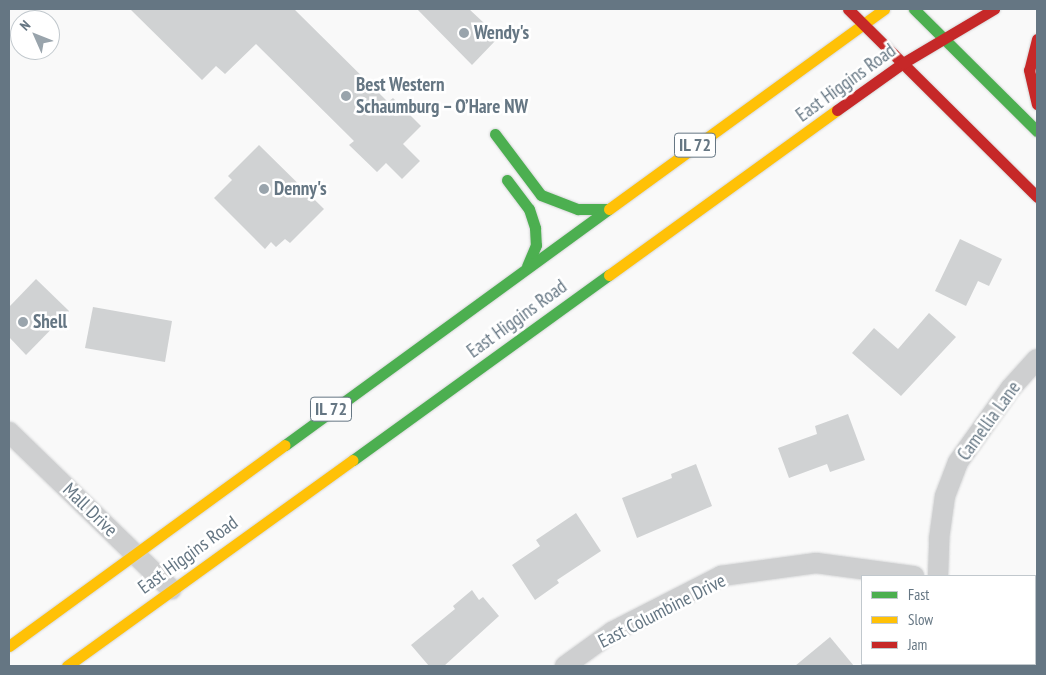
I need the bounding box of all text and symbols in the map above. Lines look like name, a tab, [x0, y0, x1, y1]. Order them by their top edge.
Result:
north arrow	[10, 10, 60, 60]
text: N	[16, 16, 34, 34]
place label: Wendy's	[474, 22, 529, 44]
marker: Wendy's	[458, 27, 470, 39]
street label: East Higgins Road	[792, 39, 900, 127]
place label: Best Western Schaumburg – O’Hare NW	[356, 74, 530, 118]
marker: Best Western Schaumburg – O’Hare NW	[340, 90, 352, 102]
road number: IL 72	[672, 130, 718, 160]
place label: Denny's	[274, 178, 327, 200]
marker: Denny's	[258, 183, 270, 195]
street label: East Higgins Road	[463, 275, 571, 363]
place label: Shell	[33, 311, 67, 333]
marker: Shell	[17, 316, 29, 328]
street label: Camellia Lane	[953, 377, 1025, 465]
road number: IL 72	[308, 394, 354, 424]
street label: Mall Drive	[58, 478, 122, 542]
street label: East Higgins Road	[134, 511, 242, 599]
street label: East Columbine Drive	[594, 569, 730, 653]
legend	[861, 575, 1036, 665]
text: Fast	[908, 585, 929, 604]
text: Slow	[908, 610, 933, 629]
text: Jam	[908, 635, 927, 654]

